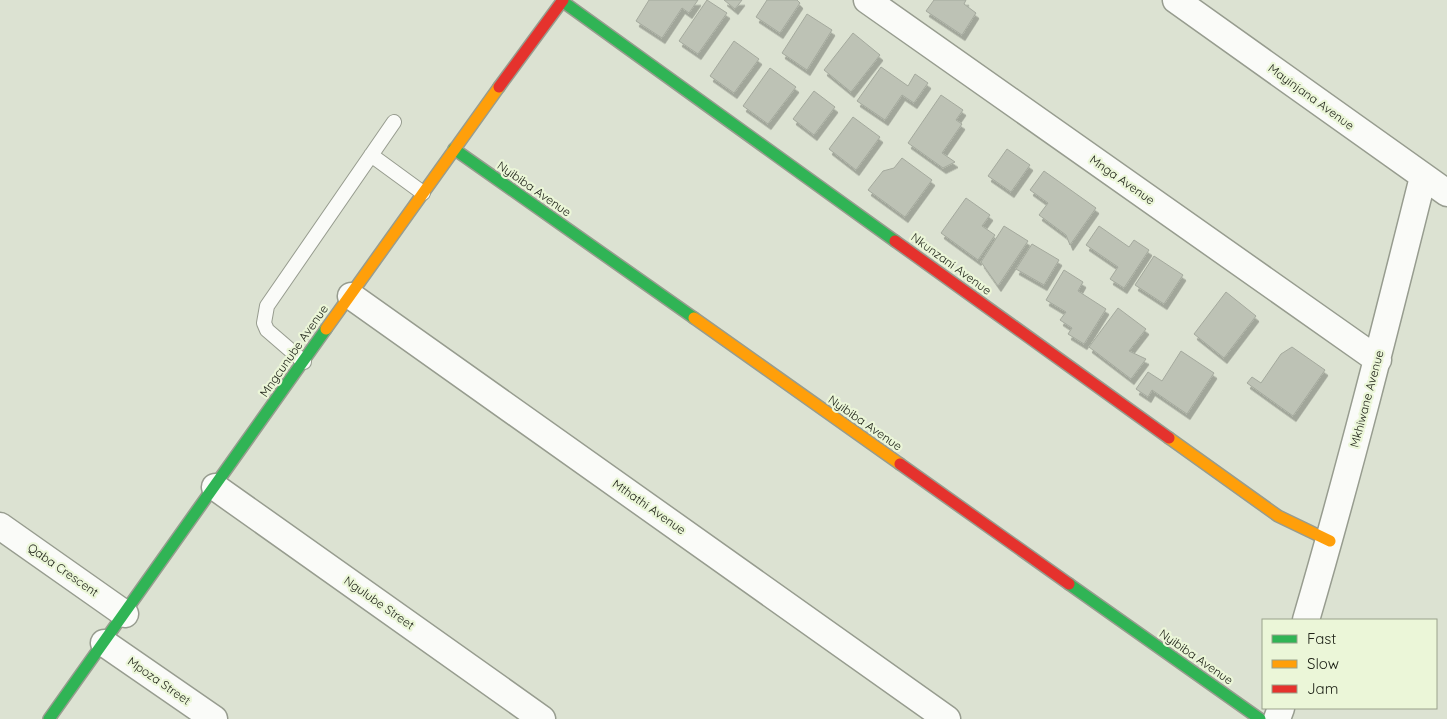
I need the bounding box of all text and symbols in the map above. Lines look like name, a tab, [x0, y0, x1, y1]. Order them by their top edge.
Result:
street label: Mayinjana Avenue	[1265, 60, 1357, 133]
street label: Mnga Avenue	[1087, 152, 1158, 208]
street label: Nyibiba Avenue	[494, 158, 574, 220]
street label: Nkunzani Avenue	[908, 229, 995, 298]
street label: Mngcunube Avenue	[256, 301, 331, 400]
street label: Mkhiwane Avenue	[1346, 348, 1387, 449]
street label: Nyibiba Avenue	[825, 392, 905, 454]
street label: Mthathi Avenue	[610, 476, 689, 537]
street label: Qaba Crescent	[25, 540, 102, 600]
street label: Ngulube Street	[341, 573, 417, 632]
legend	[1262, 619, 1437, 709]
street label: Nyibiba Avenue	[1156, 626, 1236, 688]
text: Fast	[1307, 629, 1336, 648]
street label: Mpoza Street	[125, 653, 194, 708]
text: Slow	[1307, 654, 1339, 673]
text: Jam	[1307, 679, 1338, 698]

